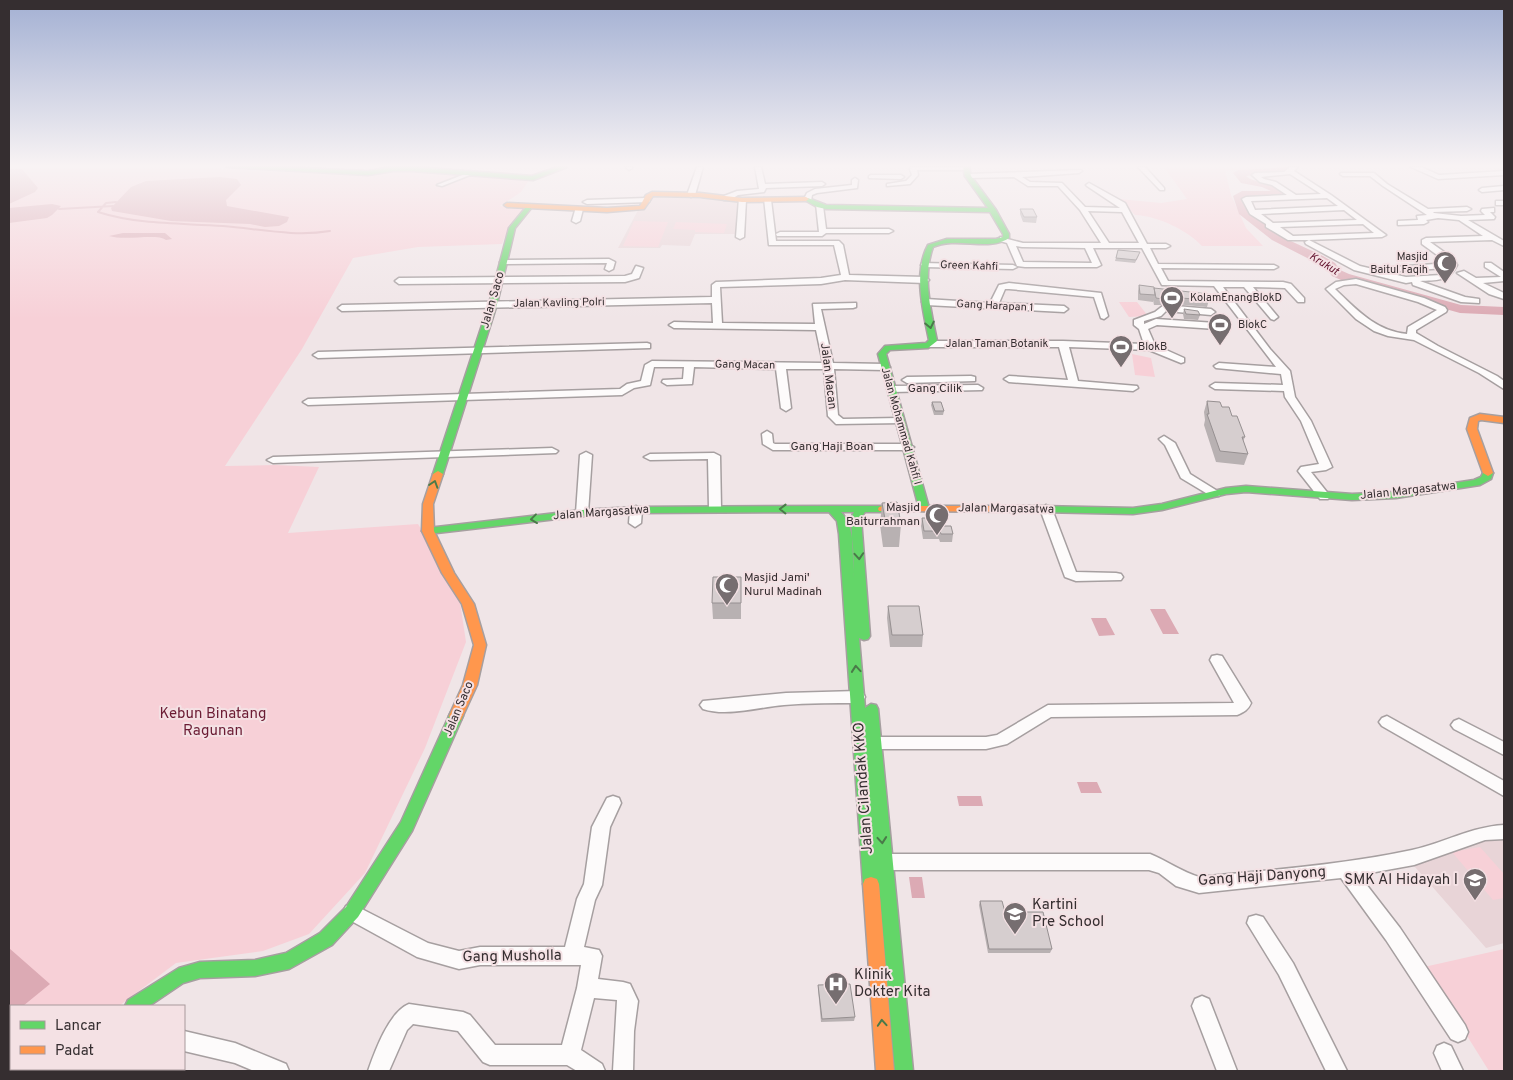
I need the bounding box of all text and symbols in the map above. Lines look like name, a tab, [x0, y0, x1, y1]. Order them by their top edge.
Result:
water label: Krukut	[1307, 250, 1342, 279]
place label: Masjid Baitul Faqih	[1370, 250, 1428, 277]
mosque icon: Masjid Baitul Faqih	[1432, 250, 1458, 284]
street label: Green Kahfi	[940, 258, 998, 274]
street label: Jalan Saco	[477, 269, 509, 330]
sports icon: KolamEnangBlokD	[1159, 285, 1185, 319]
place label: KolamEnangBlokD	[1190, 291, 1282, 305]
street label: Jalan Kavling Polri	[513, 295, 605, 311]
street label: Gang Harapan 1	[956, 297, 1034, 315]
sports icon: BlokC	[1207, 312, 1233, 346]
place label: BlokC	[1238, 318, 1267, 332]
one-way arrow	[924, 321, 935, 330]
sports icon: BlokB	[1108, 334, 1134, 368]
street label: Jalan Taman Botanik	[946, 337, 1049, 351]
place label: BlokB	[1138, 340, 1167, 354]
street label: Jalan Macan	[816, 342, 840, 410]
street label: Gang Macan	[715, 357, 775, 373]
street label: Jalan Mohammad Kahfi I	[878, 366, 924, 486]
street label: Gang Cilik	[908, 381, 962, 397]
street label: Gang Haji Boan	[791, 439, 873, 455]
street label: Jalan Margasatwa	[1359, 478, 1457, 504]
one-way arrow	[429, 480, 439, 488]
place label: Masjid Baiturrahman	[846, 500, 920, 530]
street label: Jalan Margasatwa	[958, 500, 1054, 518]
street label: Jalan Margasatwa	[553, 502, 649, 524]
mosque icon: Masjid Baiturrahman	[924, 502, 950, 536]
one-way arrow	[779, 504, 787, 514]
one-way arrow	[529, 513, 537, 524]
one-way arrow	[853, 552, 864, 560]
place label: Masjid Jami' Nurul Madinah	[744, 570, 822, 600]
mosque icon: Masjid Jami' Nurul Madinah	[714, 572, 740, 606]
one-way arrow	[851, 664, 862, 672]
street label: Jalan Saco	[440, 679, 478, 739]
park label: Kebun Binatang Ragunan	[159, 705, 267, 741]
street label: Jalan Cilandak KKO	[850, 721, 878, 855]
one-way arrow	[877, 836, 888, 844]
street label: Gang Haji Danyong	[1197, 863, 1327, 891]
school or university icon: SMK Al Hidayah I	[1462, 867, 1488, 901]
place label: SMK Al Hidayah I	[1344, 871, 1458, 890]
place label: Kartini Pre School	[1032, 896, 1104, 932]
school or university icon: Kartini Pre School	[1002, 901, 1028, 935]
street label: Gang Musholla	[462, 947, 562, 967]
place label: Klinik Dokter Kita	[854, 966, 930, 1002]
hospital icon: Klinik Dokter Kita	[823, 971, 849, 1005]
legend	[10, 1005, 185, 1070]
text: Lancar	[55, 1017, 102, 1036]
one-way arrow	[876, 1018, 887, 1026]
text: Padat	[55, 1042, 94, 1061]

